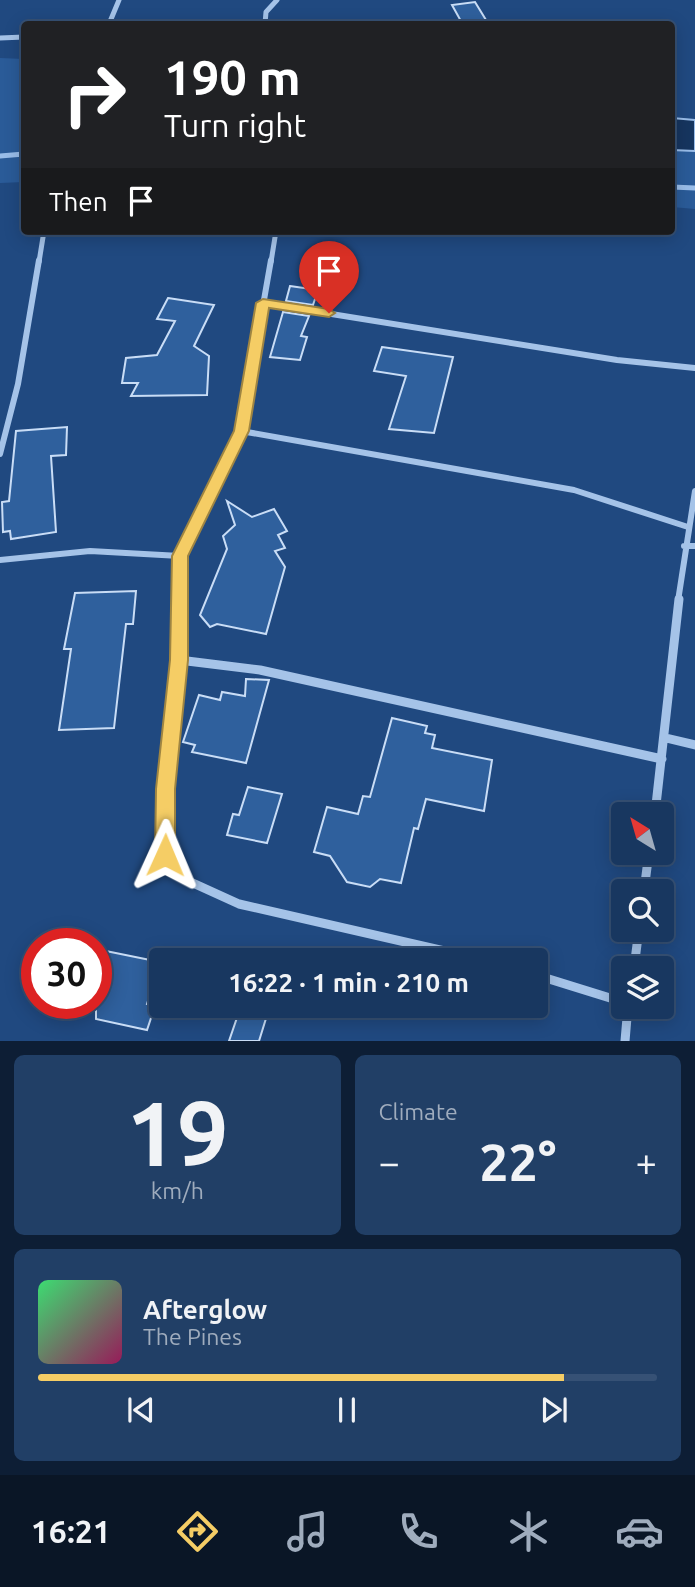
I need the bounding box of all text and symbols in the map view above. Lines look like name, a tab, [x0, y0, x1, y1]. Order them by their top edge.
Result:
icon: right	[49, 49, 140, 140]
text: 190 m	[164, 49, 301, 104]
text: Turn right	[164, 107, 306, 143]
icon: arrive	[122, 182, 160, 220]
text: Then	[49, 187, 108, 216]
pin	[299, 241, 359, 313]
icon: arrive	[310, 252, 348, 290]
north arrow	[611, 802, 674, 864]
map controls	[611, 802, 674, 1019]
position arrow	[128, 818, 202, 892]
button: search	[611, 879, 674, 942]
speed limit sign: 30	[21, 928, 112, 1019]
button: layers	[611, 956, 674, 1019]
text: 16:22 · 1 min · 210 m	[228, 968, 469, 997]
text: 19	[126, 1081, 229, 1183]
text: Climate	[379, 1099, 458, 1124]
text: 22°	[479, 1133, 556, 1191]
text: −	[379, 1141, 400, 1183]
text: +	[636, 1141, 657, 1183]
text: km/h	[151, 1178, 204, 1203]
text: Afterglow	[143, 1295, 267, 1324]
text: The Pines	[143, 1324, 242, 1349]
icon: previous	[122, 1391, 160, 1429]
icon: pause	[328, 1391, 366, 1429]
icon: next	[535, 1391, 573, 1429]
icon: directions	[173, 1507, 222, 1556]
icon: music	[283, 1507, 332, 1556]
icon: phone	[394, 1507, 443, 1556]
icon: climate	[504, 1507, 553, 1556]
icon: car	[615, 1507, 664, 1556]
text: 16:21	[31, 1513, 111, 1549]

